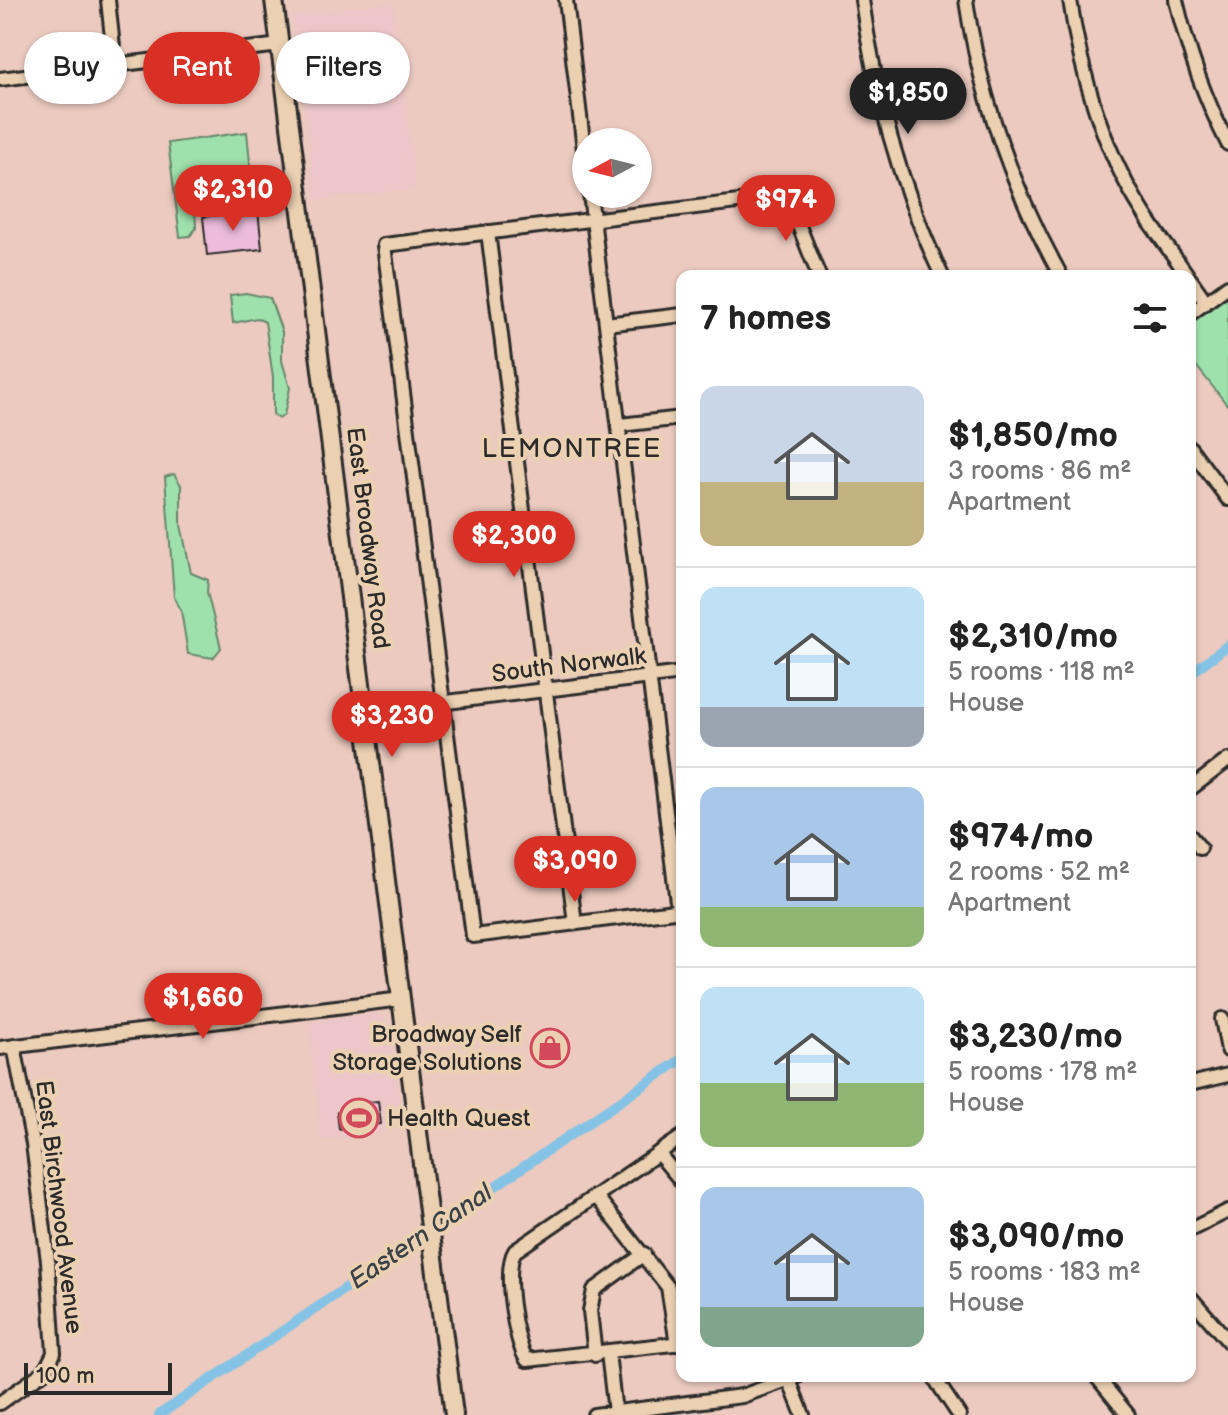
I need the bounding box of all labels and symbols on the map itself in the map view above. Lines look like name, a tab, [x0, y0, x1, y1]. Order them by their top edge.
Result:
pin: $1,850	[843, 68, 973, 136]
north arrow	[572, 128, 652, 208]
pin: $2,310	[168, 165, 298, 233]
pin: $974	[739, 175, 833, 243]
street label: East Broadway Road	[340, 426, 396, 650]
district label: LEMONTREE	[482, 434, 662, 465]
pin: $2,300	[449, 511, 579, 579]
street label: South Norwalk	[490, 641, 648, 689]
pin: $3,230	[327, 691, 457, 759]
pin: $3,090	[510, 836, 640, 904]
pin: $1,660	[138, 973, 268, 1041]
place label: Broadway Self Storage Solutions	[332, 1020, 523, 1077]
shop icon: Broadway Self Storage Solutions	[529, 1027, 571, 1069]
street label: East Birchwood Avenue	[29, 1079, 89, 1335]
sports icon: Health Quest	[338, 1097, 380, 1139]
place label: Health Quest	[387, 1104, 531, 1133]
water label: Eastern Canal	[343, 1177, 499, 1296]
scale bar	[24, 1359, 172, 1395]

